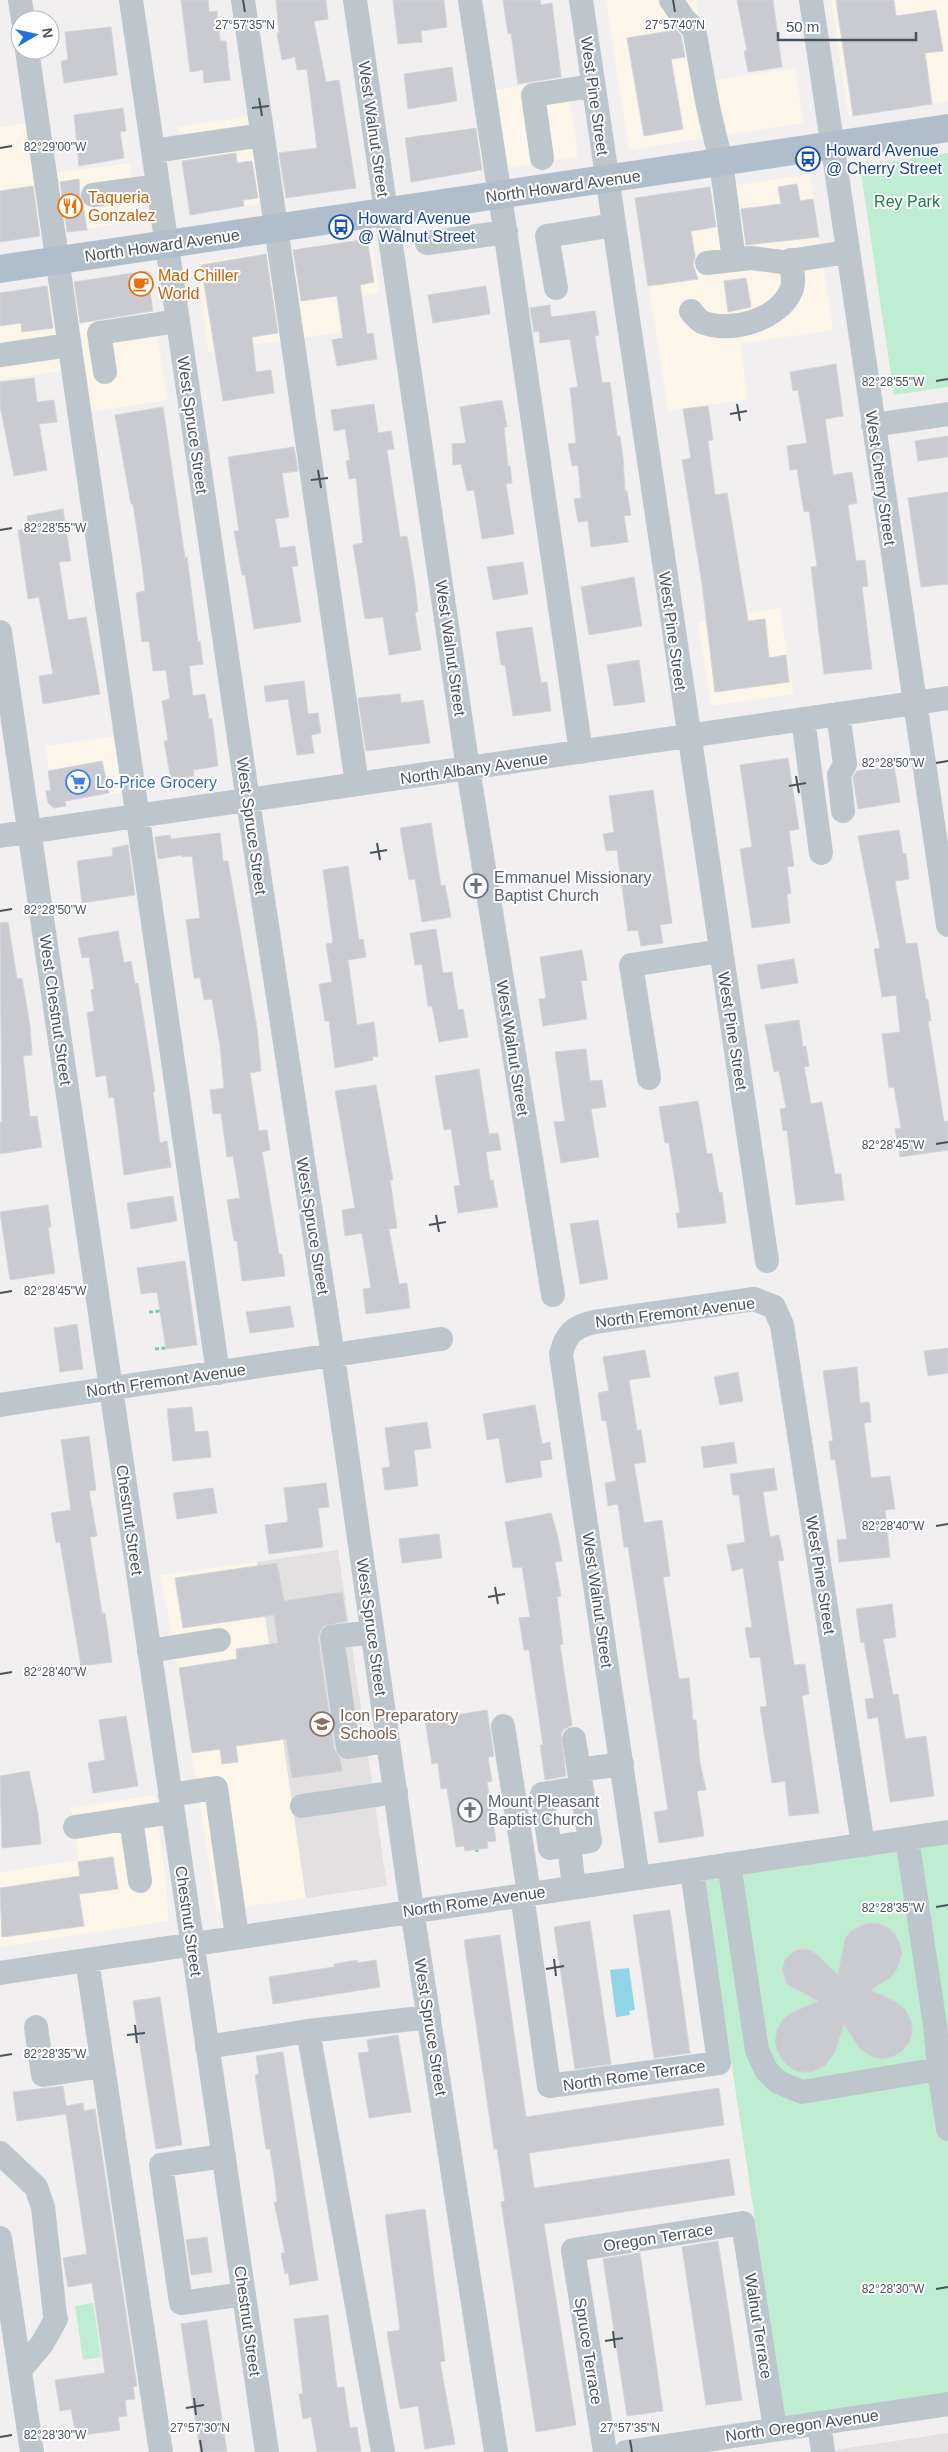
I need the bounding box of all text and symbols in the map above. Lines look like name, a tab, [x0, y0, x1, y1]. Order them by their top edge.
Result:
north arrow	[10, 10, 60, 60]
scale bar	[778, 10, 916, 42]
text: 27°57'35"N	[215, 18, 275, 32]
text: 27°57'40"N	[645, 18, 705, 32]
text: 50 m	[786, 18, 819, 35]
text: N	[39, 27, 57, 39]
street label: West Pine Street	[578, 36, 611, 157]
street label: West Walnut Street	[356, 60, 392, 199]
text: 82°29'00"W	[24, 140, 87, 154]
place label: Howard Avenue @ Cherry Street	[826, 142, 942, 177]
bus stop icon: Howard Avenue @ Cherry Street	[795, 146, 821, 172]
street label: North Howard Avenue	[485, 167, 642, 206]
place label: Taqueria Gonzalez	[88, 189, 156, 224]
restaurant icon: Taqueria Gonzalez	[57, 193, 83, 219]
park label: Rey Park	[874, 193, 941, 210]
place label: Howard Avenue @ Walnut Street	[358, 210, 476, 245]
bus stop icon: Howard Avenue @ Walnut Street	[328, 214, 354, 240]
street label: North Howard Avenue	[84, 226, 241, 265]
place label: Mad Chiller World	[158, 267, 240, 302]
cafe icon: Mad Chiller World	[128, 271, 154, 297]
street label: West Spruce Street	[174, 355, 211, 495]
text: 82°28'55"W	[862, 375, 925, 389]
street label: West Cherry Street	[863, 410, 898, 547]
text: 82°28'55"W	[24, 521, 87, 535]
street label: West Pine Street	[656, 571, 689, 692]
street label: West Walnut Street	[433, 579, 469, 718]
street label: North Albany Avenue	[399, 750, 549, 787]
street label: West Spruce Street	[233, 756, 270, 896]
text: 82°28'50"W	[862, 756, 925, 770]
supermarket icon: Lo-Price Grocery	[65, 769, 91, 795]
place label: Lo-Price Grocery	[96, 774, 217, 791]
place label: Emmanuel Missionary Baptist Church	[494, 869, 651, 904]
church icon: Emmanuel Missionary Baptist Church	[463, 873, 489, 899]
text: 82°28'50"W	[24, 903, 87, 917]
street label: West Chestnut Street	[37, 934, 75, 1087]
street label: West Pine Street	[715, 971, 750, 1092]
street label: West Walnut Street	[493, 979, 532, 1118]
text: 82°28'45"W	[862, 1138, 925, 1152]
street label: West Spruce Street	[293, 1156, 332, 1296]
text: 82°28'45"W	[24, 1284, 87, 1298]
street label: North Fremont Avenue	[594, 1294, 756, 1331]
street label: North Fremont Avenue	[85, 1361, 247, 1400]
street label: Chestnut Street	[113, 1464, 146, 1577]
street label: West Pine Street	[803, 1515, 838, 1636]
text: 82°28'40"W	[862, 1519, 925, 1533]
street label: West Walnut Street	[580, 1531, 616, 1670]
street label: West Spruce Street	[353, 1557, 390, 1697]
text: 82°28'40"W	[24, 1665, 87, 1679]
place label: Icon Preparatory Schools	[340, 1707, 458, 1742]
school or university icon: Icon Preparatory Schools	[309, 1711, 335, 1737]
place label: Mount Pleasant Baptist Church	[488, 1793, 600, 1828]
church icon: Mount Pleasant Baptist Church	[457, 1797, 483, 1823]
street label: Chestnut Street	[172, 1865, 205, 1978]
street label: North Rome Avenue	[402, 1883, 547, 1920]
text: 82°28'35"W	[862, 1901, 925, 1915]
street label: West Spruce Street	[411, 1957, 450, 2097]
text: 82°28'35"W	[24, 2047, 87, 2061]
street label: North Rome Terrace	[562, 2057, 707, 2094]
street label: Oregon Terrace	[602, 2220, 714, 2255]
street label: Chestnut Street	[231, 2265, 264, 2378]
street label: Walnut Terrace	[742, 2272, 775, 2380]
text: 82°28'30"W	[862, 2282, 925, 2296]
street label: Spruce Terrace	[572, 2296, 605, 2406]
street label: North Oregon Avenue	[724, 2406, 880, 2445]
text: 27°57'30"N	[170, 2421, 230, 2435]
text: 27°57'35"N	[600, 2421, 660, 2435]
text: 82°28'30"W	[24, 2428, 87, 2442]

